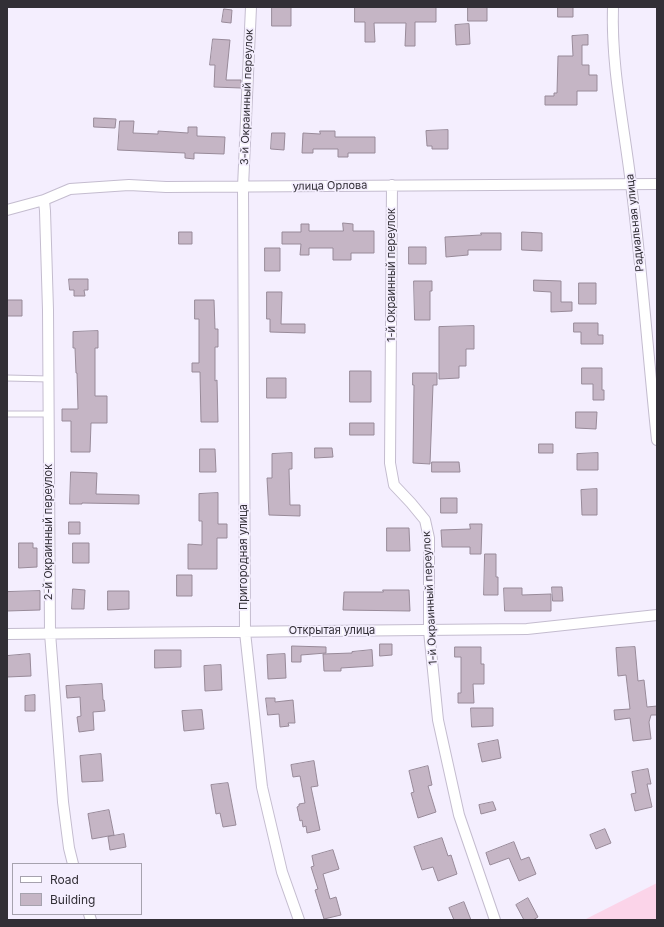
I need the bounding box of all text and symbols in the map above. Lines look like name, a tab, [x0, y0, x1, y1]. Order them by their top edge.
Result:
street label: 3-й Окраинный переулок	[238, 29, 256, 165]
street label: Радиальная улица	[623, 173, 647, 273]
street label: улица Орлова	[292, 179, 368, 193]
street label: 1-й Окраинный переулок	[385, 208, 399, 342]
street label: 2-й Окраинный переулок	[42, 464, 56, 600]
street label: Пригородная улица	[237, 504, 251, 610]
street label: 1-й Окраинный переулок	[420, 531, 440, 665]
street label: Открытая улица	[289, 624, 375, 638]
legend	[12, 863, 142, 915]
text: Road	[50, 872, 79, 887]
text: Building	[50, 892, 95, 907]

